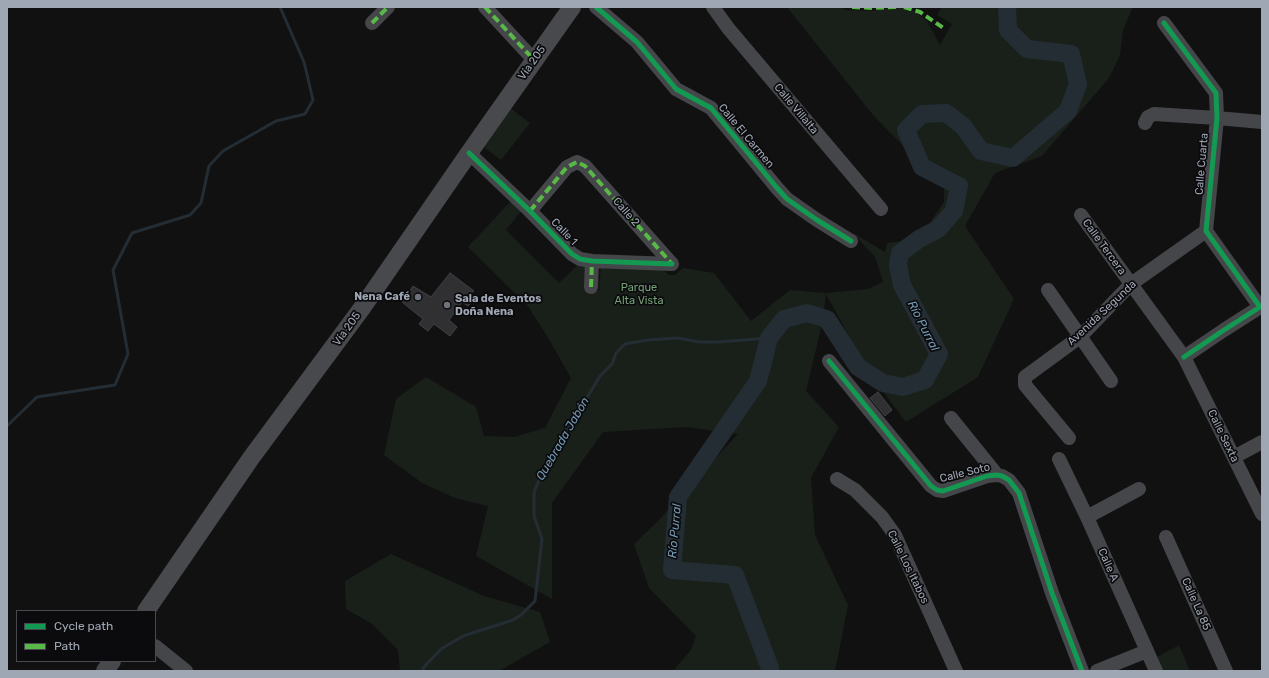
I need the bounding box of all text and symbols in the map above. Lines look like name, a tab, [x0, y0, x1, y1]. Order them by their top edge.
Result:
street label: Vía 205	[516, 43, 548, 83]
street label: Calle Villalta	[771, 81, 821, 137]
street label: Calle El Carmen	[715, 101, 777, 171]
street label: Calle Cuarta	[1193, 132, 1211, 196]
street label: Calle 2	[610, 195, 642, 229]
street label: Calle 1	[548, 216, 580, 248]
street label: Calle Tercera	[1079, 217, 1129, 277]
street label: Avenida Segunda	[1065, 278, 1139, 348]
park label: Parque Alta Vista	[615, 281, 663, 307]
place label: Nena Café	[354, 290, 410, 304]
marker: Nena Café	[413, 292, 423, 302]
place label: Sala de Eventos Doña Nena	[455, 292, 541, 318]
water label: Río Purral	[904, 298, 942, 354]
marker: Sala de Eventos Doña Nena	[442, 300, 452, 310]
street label: Vía 205	[330, 310, 364, 348]
water label: Quebrada Jabón	[533, 395, 593, 483]
street label: Calle Sexta	[1205, 408, 1241, 464]
street label: Calle Soto	[939, 460, 991, 486]
water label: Río Purral	[665, 503, 685, 559]
street label: Calle Los Itabos	[885, 528, 931, 606]
street label: Calle A	[1095, 546, 1121, 584]
street label: Calle La 85	[1179, 576, 1213, 632]
legend	[16, 610, 156, 662]
text: Cycle path	[54, 619, 113, 633]
text: Path	[54, 639, 80, 653]

